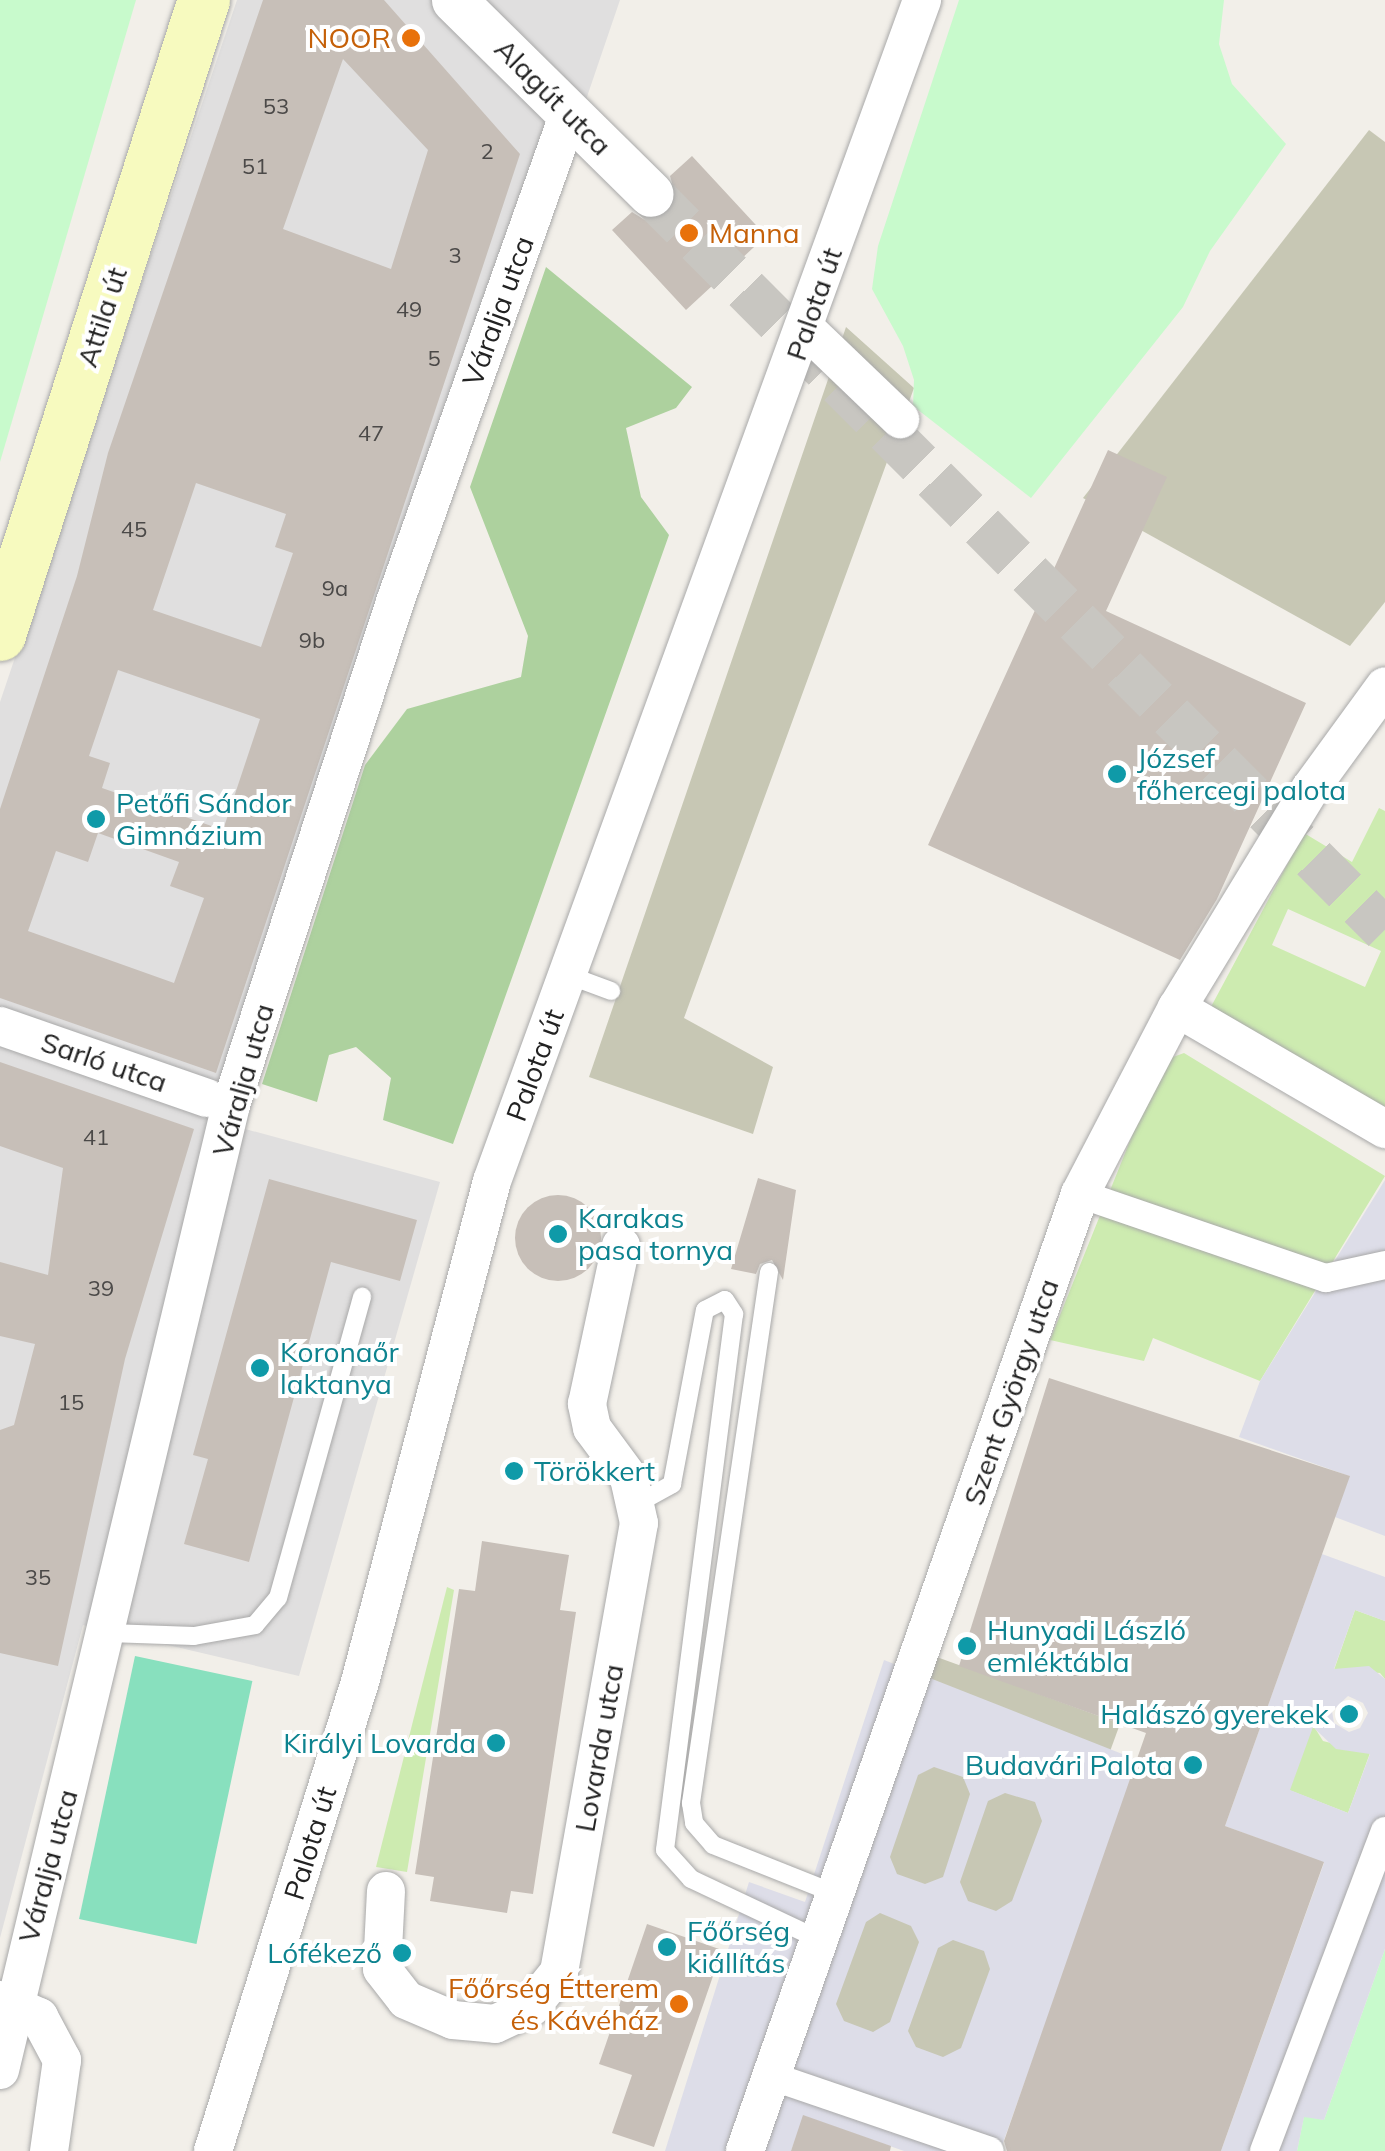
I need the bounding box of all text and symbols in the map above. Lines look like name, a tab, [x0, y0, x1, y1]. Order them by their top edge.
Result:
place label: NOOR	[307, 21, 391, 55]
marker: NOOR	[400, 27, 422, 49]
street label: Alagút utca	[488, 32, 618, 162]
house number: 53	[263, 94, 289, 120]
house number: 2	[480, 139, 494, 165]
house number: 51	[242, 154, 268, 180]
place label: Manna	[709, 216, 799, 250]
marker: Manna	[678, 222, 700, 244]
street label: Váralja utca	[455, 232, 541, 390]
house number: 3	[448, 243, 462, 269]
street label: Palota út	[779, 243, 849, 365]
street label: Attila út	[70, 263, 134, 371]
house number: 49	[396, 297, 422, 323]
house number: 5	[427, 346, 441, 372]
house number: 47	[358, 421, 384, 447]
house number: 45	[121, 517, 147, 543]
house number: 9a	[322, 576, 348, 602]
house number: 9b	[299, 628, 325, 654]
place label: József főhercegi palota	[1137, 741, 1346, 807]
marker: József főhercegi palota	[1106, 763, 1128, 785]
place label: Petőfi Sándor Gimnázium	[116, 786, 291, 852]
marker: Petőfi Sándor Gimnázium	[85, 808, 107, 830]
street label: Váralja utca	[205, 1000, 281, 1160]
street label: Palota út	[499, 1004, 571, 1126]
street label: Sarló utca	[37, 1025, 171, 1099]
house number: 41	[83, 1125, 109, 1151]
place label: Karakas pasa tornya	[578, 1201, 733, 1267]
marker: Karakas pasa tornya	[547, 1223, 569, 1245]
street label: Szent György utca	[957, 1275, 1065, 1509]
house number: 39	[88, 1276, 114, 1302]
place label: Koronaőr laktanya	[280, 1335, 399, 1401]
marker: Koronaőr laktanya	[249, 1357, 271, 1379]
house number: 15	[58, 1390, 84, 1416]
place label: Törökkert	[534, 1454, 655, 1488]
marker: Törökkert	[503, 1460, 525, 1482]
house number: 35	[25, 1565, 51, 1591]
place label: Hunyadi László emléktábla	[987, 1613, 1186, 1679]
marker: Hunyadi László emléktábla	[956, 1635, 978, 1657]
street label: Lovarda utca	[568, 1662, 630, 1834]
place label: Halászó gyerekek	[1100, 1697, 1329, 1731]
marker: Halászó gyerekek	[1338, 1703, 1360, 1725]
place label: Királyi Lovarda	[283, 1726, 476, 1760]
marker: Királyi Lovarda	[485, 1732, 507, 1754]
place label: Budavári Palota	[965, 1748, 1173, 1782]
marker: Budavári Palota	[1182, 1754, 1204, 1776]
street label: Palota út	[277, 1782, 343, 1904]
street label: Váralja utca	[11, 1786, 85, 1946]
place label: Főőrség kiállítás	[687, 1914, 790, 1980]
place label: Lófékező	[267, 1936, 382, 1970]
marker: Főőrség kiállítás	[656, 1936, 678, 1958]
marker: Lófékező	[391, 1942, 413, 1964]
place label: Főőrség Étterem és Kávéház	[448, 1971, 659, 2037]
marker: Főőrség Étterem és Kávéház	[668, 1993, 690, 2015]

